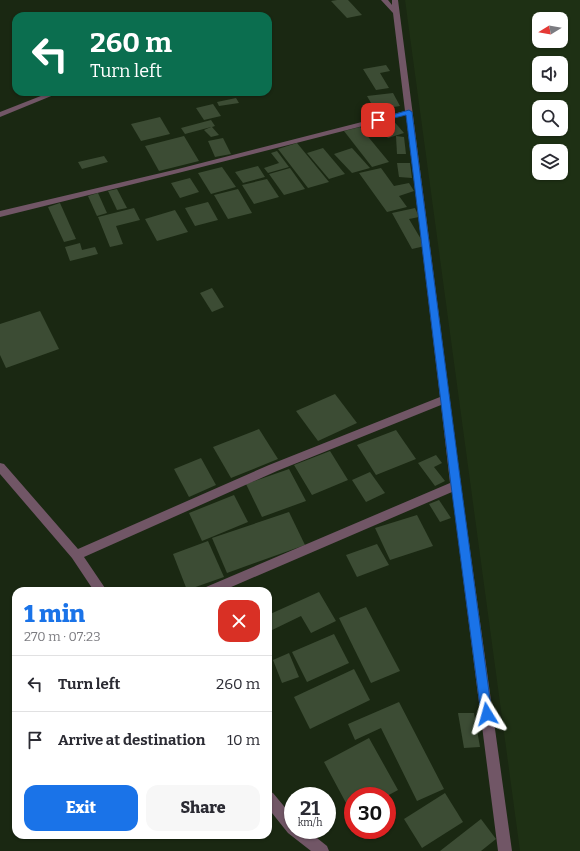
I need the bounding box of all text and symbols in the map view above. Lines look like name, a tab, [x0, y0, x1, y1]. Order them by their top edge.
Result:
north arrow	[532, 12, 568, 48]
map controls	[532, 12, 568, 180]
text: 260 m	[90, 26, 172, 59]
icon: left	[24, 28, 76, 80]
button: sound	[532, 56, 568, 92]
text: Turn left	[90, 60, 162, 82]
button: search	[532, 100, 568, 136]
pin	[361, 103, 395, 137]
icon: arrive	[367, 109, 389, 131]
button: layers	[532, 144, 568, 180]
text: 1 min	[24, 600, 85, 628]
button: close	[218, 600, 260, 642]
text: 270 m · 07:23	[24, 629, 101, 644]
icon: left	[24, 673, 46, 695]
text: Turn left	[58, 675, 120, 693]
text: 260 m	[216, 675, 260, 693]
position arrow	[466, 693, 508, 735]
icon: arrive	[24, 729, 46, 751]
text: Arrive at destination	[58, 731, 205, 749]
text: 10 m	[227, 731, 260, 749]
button: Exit	[24, 785, 138, 831]
button: Share	[146, 785, 260, 831]
speed limit sign: 30	[344, 787, 396, 839]
text: 21	[300, 796, 320, 820]
text: km/h	[298, 817, 322, 829]

